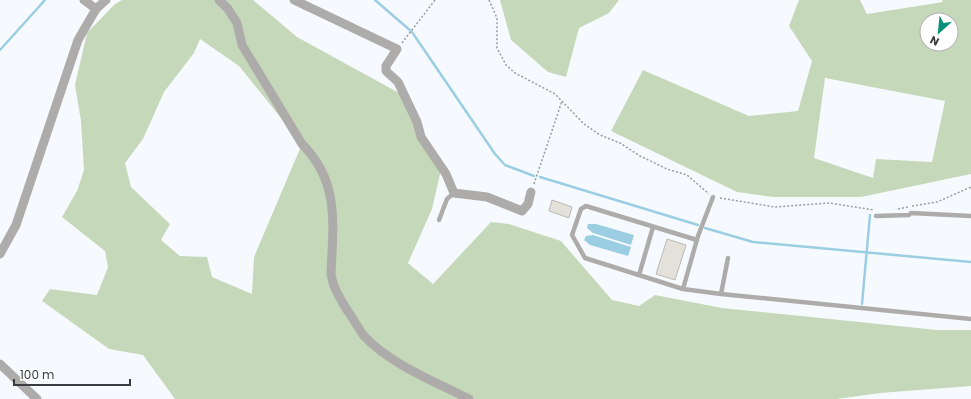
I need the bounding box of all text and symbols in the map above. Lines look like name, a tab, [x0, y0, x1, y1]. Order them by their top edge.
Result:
north arrow	[919, 12, 959, 52]
text: N	[927, 32, 942, 50]
scale bar	[14, 361, 130, 387]
text: 100 m	[20, 366, 54, 383]

